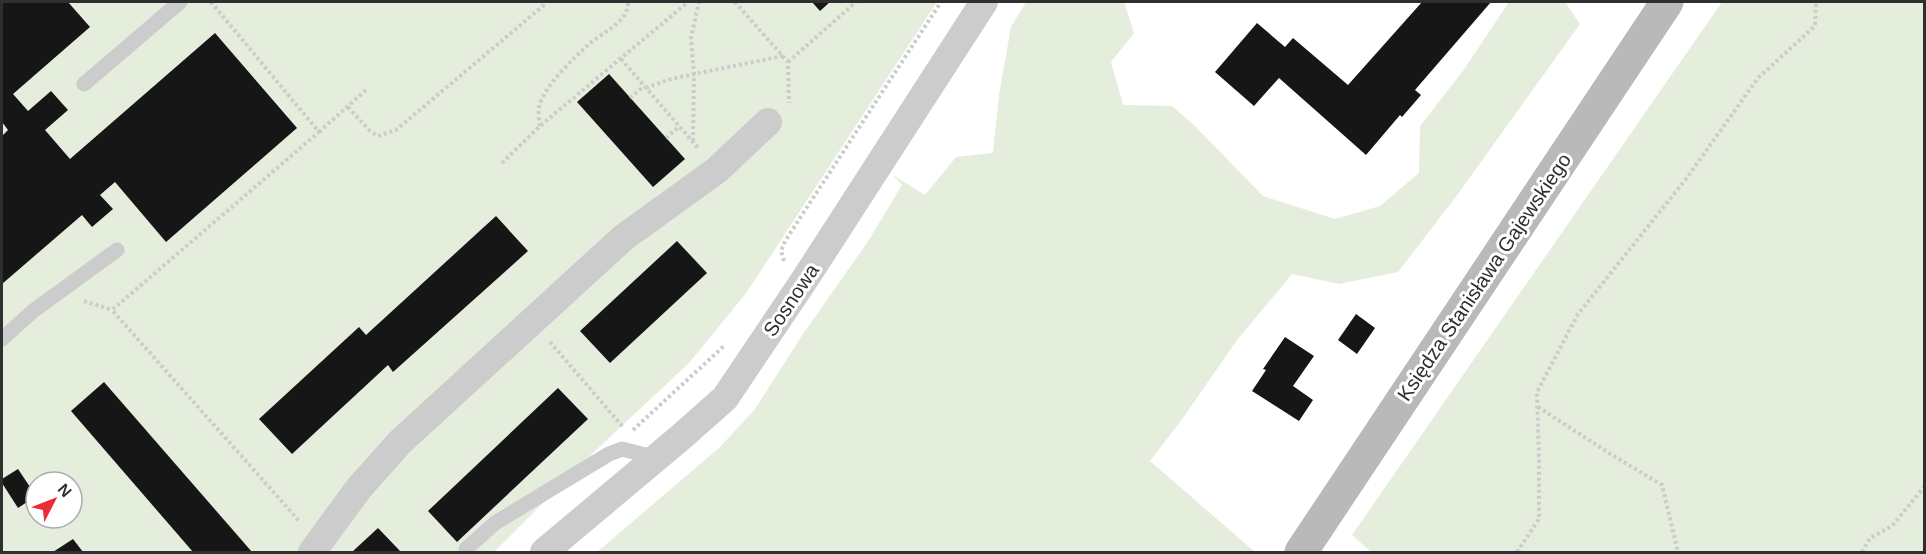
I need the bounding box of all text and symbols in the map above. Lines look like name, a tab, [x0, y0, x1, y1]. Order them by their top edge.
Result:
street label: Księdza Stanisława Gajewskiego	[1393, 149, 1575, 405]
street label: Sosnowa	[759, 259, 824, 340]
north arrow	[24, 470, 84, 530]
text: N	[55, 480, 75, 500]

